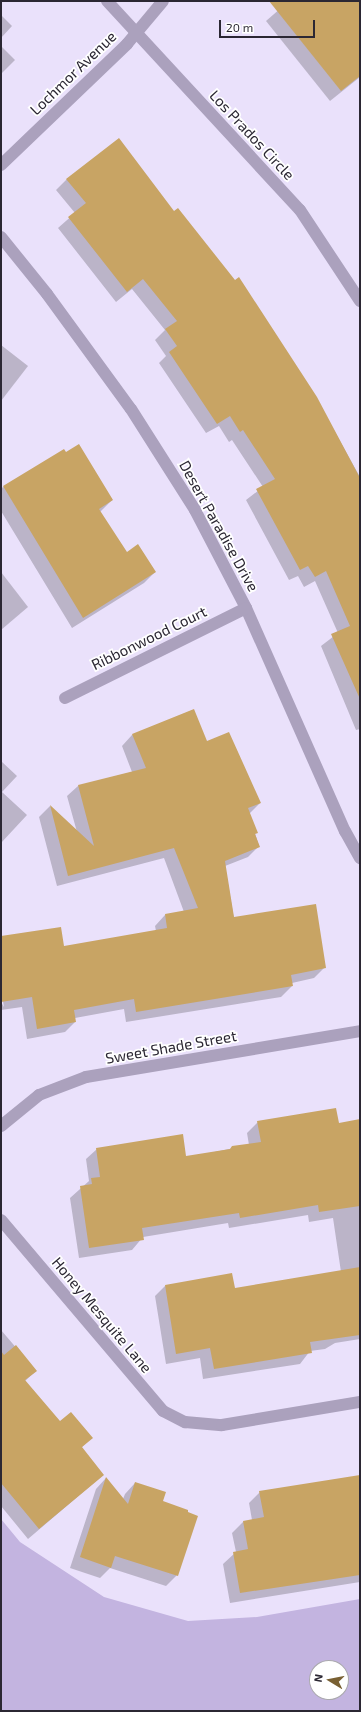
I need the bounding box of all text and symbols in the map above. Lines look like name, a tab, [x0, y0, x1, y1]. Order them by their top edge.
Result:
scale bar	[221, 12, 317, 38]
text: 20 m	[226, 20, 253, 34]
street label: Lochmor Avenue	[26, 27, 120, 119]
street label: Los Prados Circle	[206, 86, 298, 184]
street label: Desert Paradise Drive	[175, 457, 263, 595]
street label: Ribbonwood Court	[88, 602, 210, 674]
street label: Sweet Shade Street	[104, 1027, 238, 1067]
street label: Honey Mesquite Lane	[48, 1253, 156, 1377]
north arrow	[309, 1660, 349, 1700]
text: N	[311, 1673, 325, 1683]

